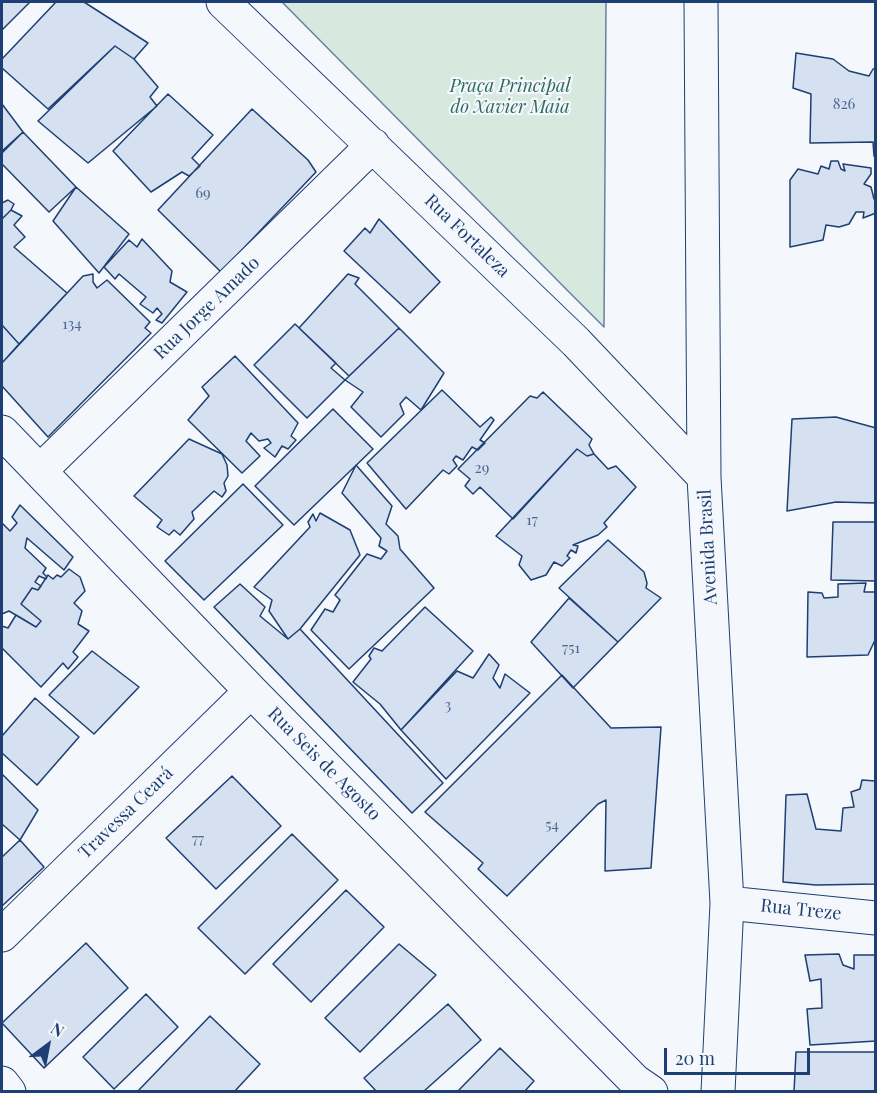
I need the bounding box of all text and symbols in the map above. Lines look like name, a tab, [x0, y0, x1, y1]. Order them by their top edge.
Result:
park label: Praça Principal do Xavier Maia	[450, 75, 570, 118]
house number: 826	[833, 95, 855, 113]
house number: 69	[195, 184, 211, 202]
street label: Rua Fortaleza	[420, 190, 514, 282]
street label: Rua Jorge Amado	[150, 252, 264, 364]
house number: 134	[62, 315, 82, 333]
house number: 29	[475, 459, 489, 477]
street label: Avenida Brasil	[694, 489, 722, 605]
house number: 17	[526, 511, 538, 529]
house number: 751	[562, 639, 580, 657]
house number: 3	[445, 696, 451, 714]
street label: Rua Seis de Agosto	[263, 703, 385, 825]
street label: Travessa Ceará	[74, 763, 178, 863]
house number: 54	[545, 816, 559, 834]
house number: 77	[192, 830, 204, 848]
street label: Rua Treze	[760, 895, 842, 925]
north arrow	[18, 1015, 78, 1075]
text: N	[47, 1017, 68, 1041]
scale bar	[667, 1036, 812, 1074]
text: 20 m	[675, 1046, 715, 1070]

